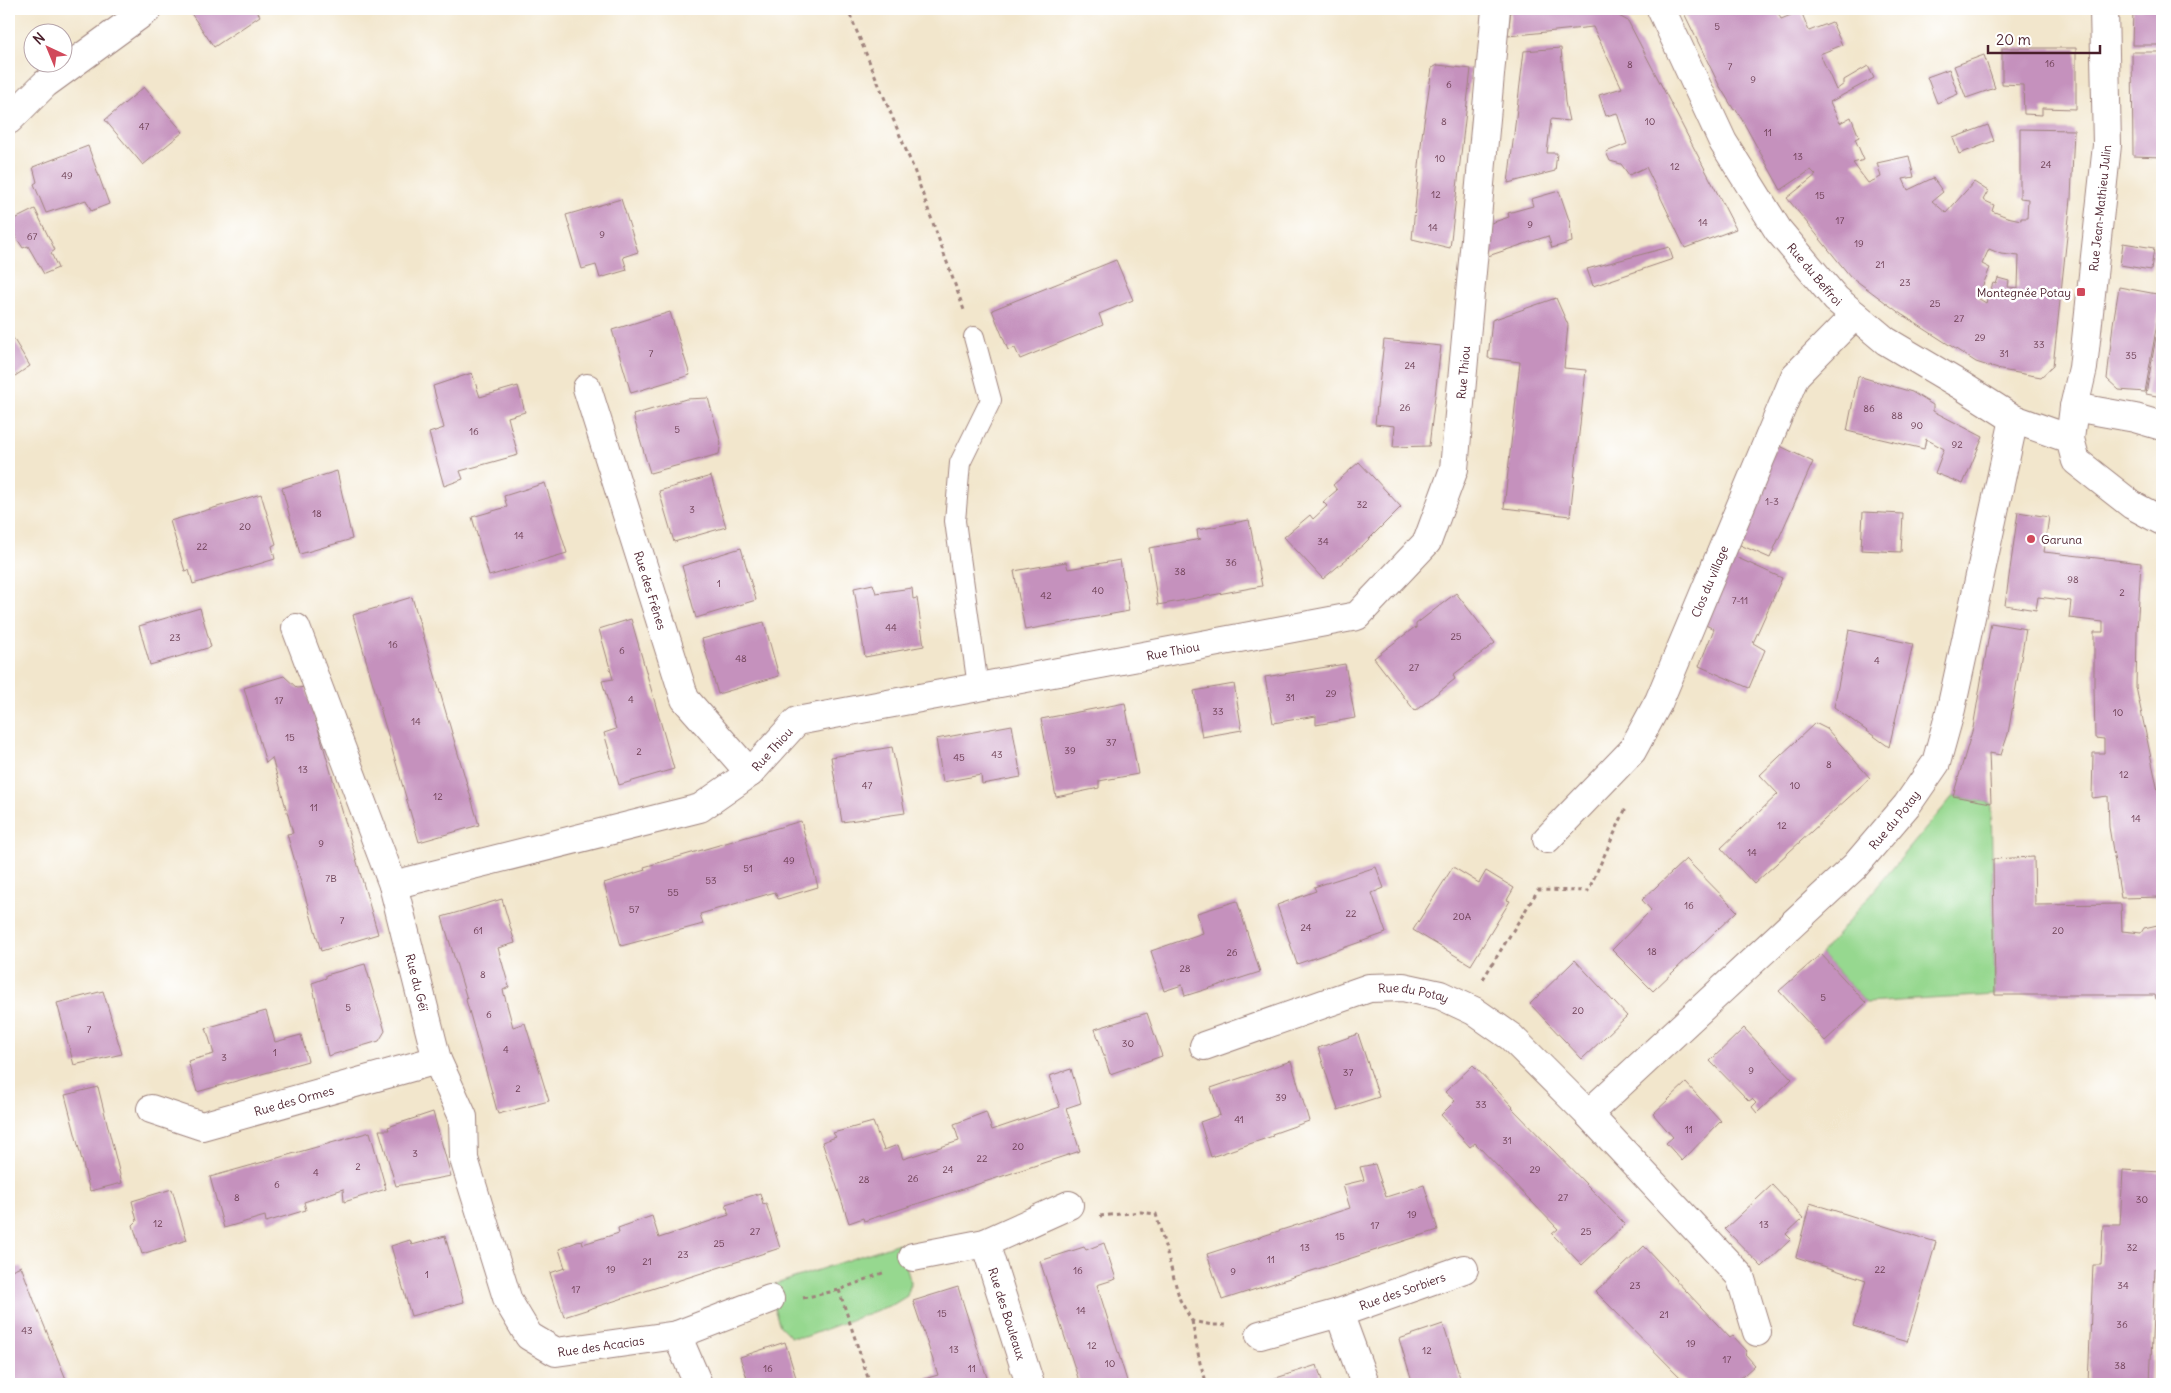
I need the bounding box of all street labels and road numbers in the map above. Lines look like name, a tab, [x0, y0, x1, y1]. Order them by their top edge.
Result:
street label: Rue Jean-Mathieu Julin	[2086, 144, 2114, 272]
street label: Rue du Beffroi	[1784, 240, 1845, 309]
street label: Rue Thiou	[1453, 345, 1473, 400]
street label: Clos du village	[1687, 543, 1731, 619]
street label: Rue des Frênes	[631, 549, 670, 631]
street label: Rue Thiou	[1145, 638, 1201, 663]
street label: Rue Thiou	[748, 724, 795, 774]
street label: Rue du Potay	[1865, 787, 1923, 852]
street label: Rue du Géï	[403, 952, 432, 1013]
street label: Rue du Potay	[1378, 979, 1452, 1006]
street label: Rue des Ormes	[252, 1082, 335, 1119]
street label: Rue des Bouleaux	[986, 1265, 1029, 1362]
street label: Rue des Sorbiers	[1357, 1269, 1447, 1313]
street label: Rue des Acacias	[557, 1332, 645, 1359]

